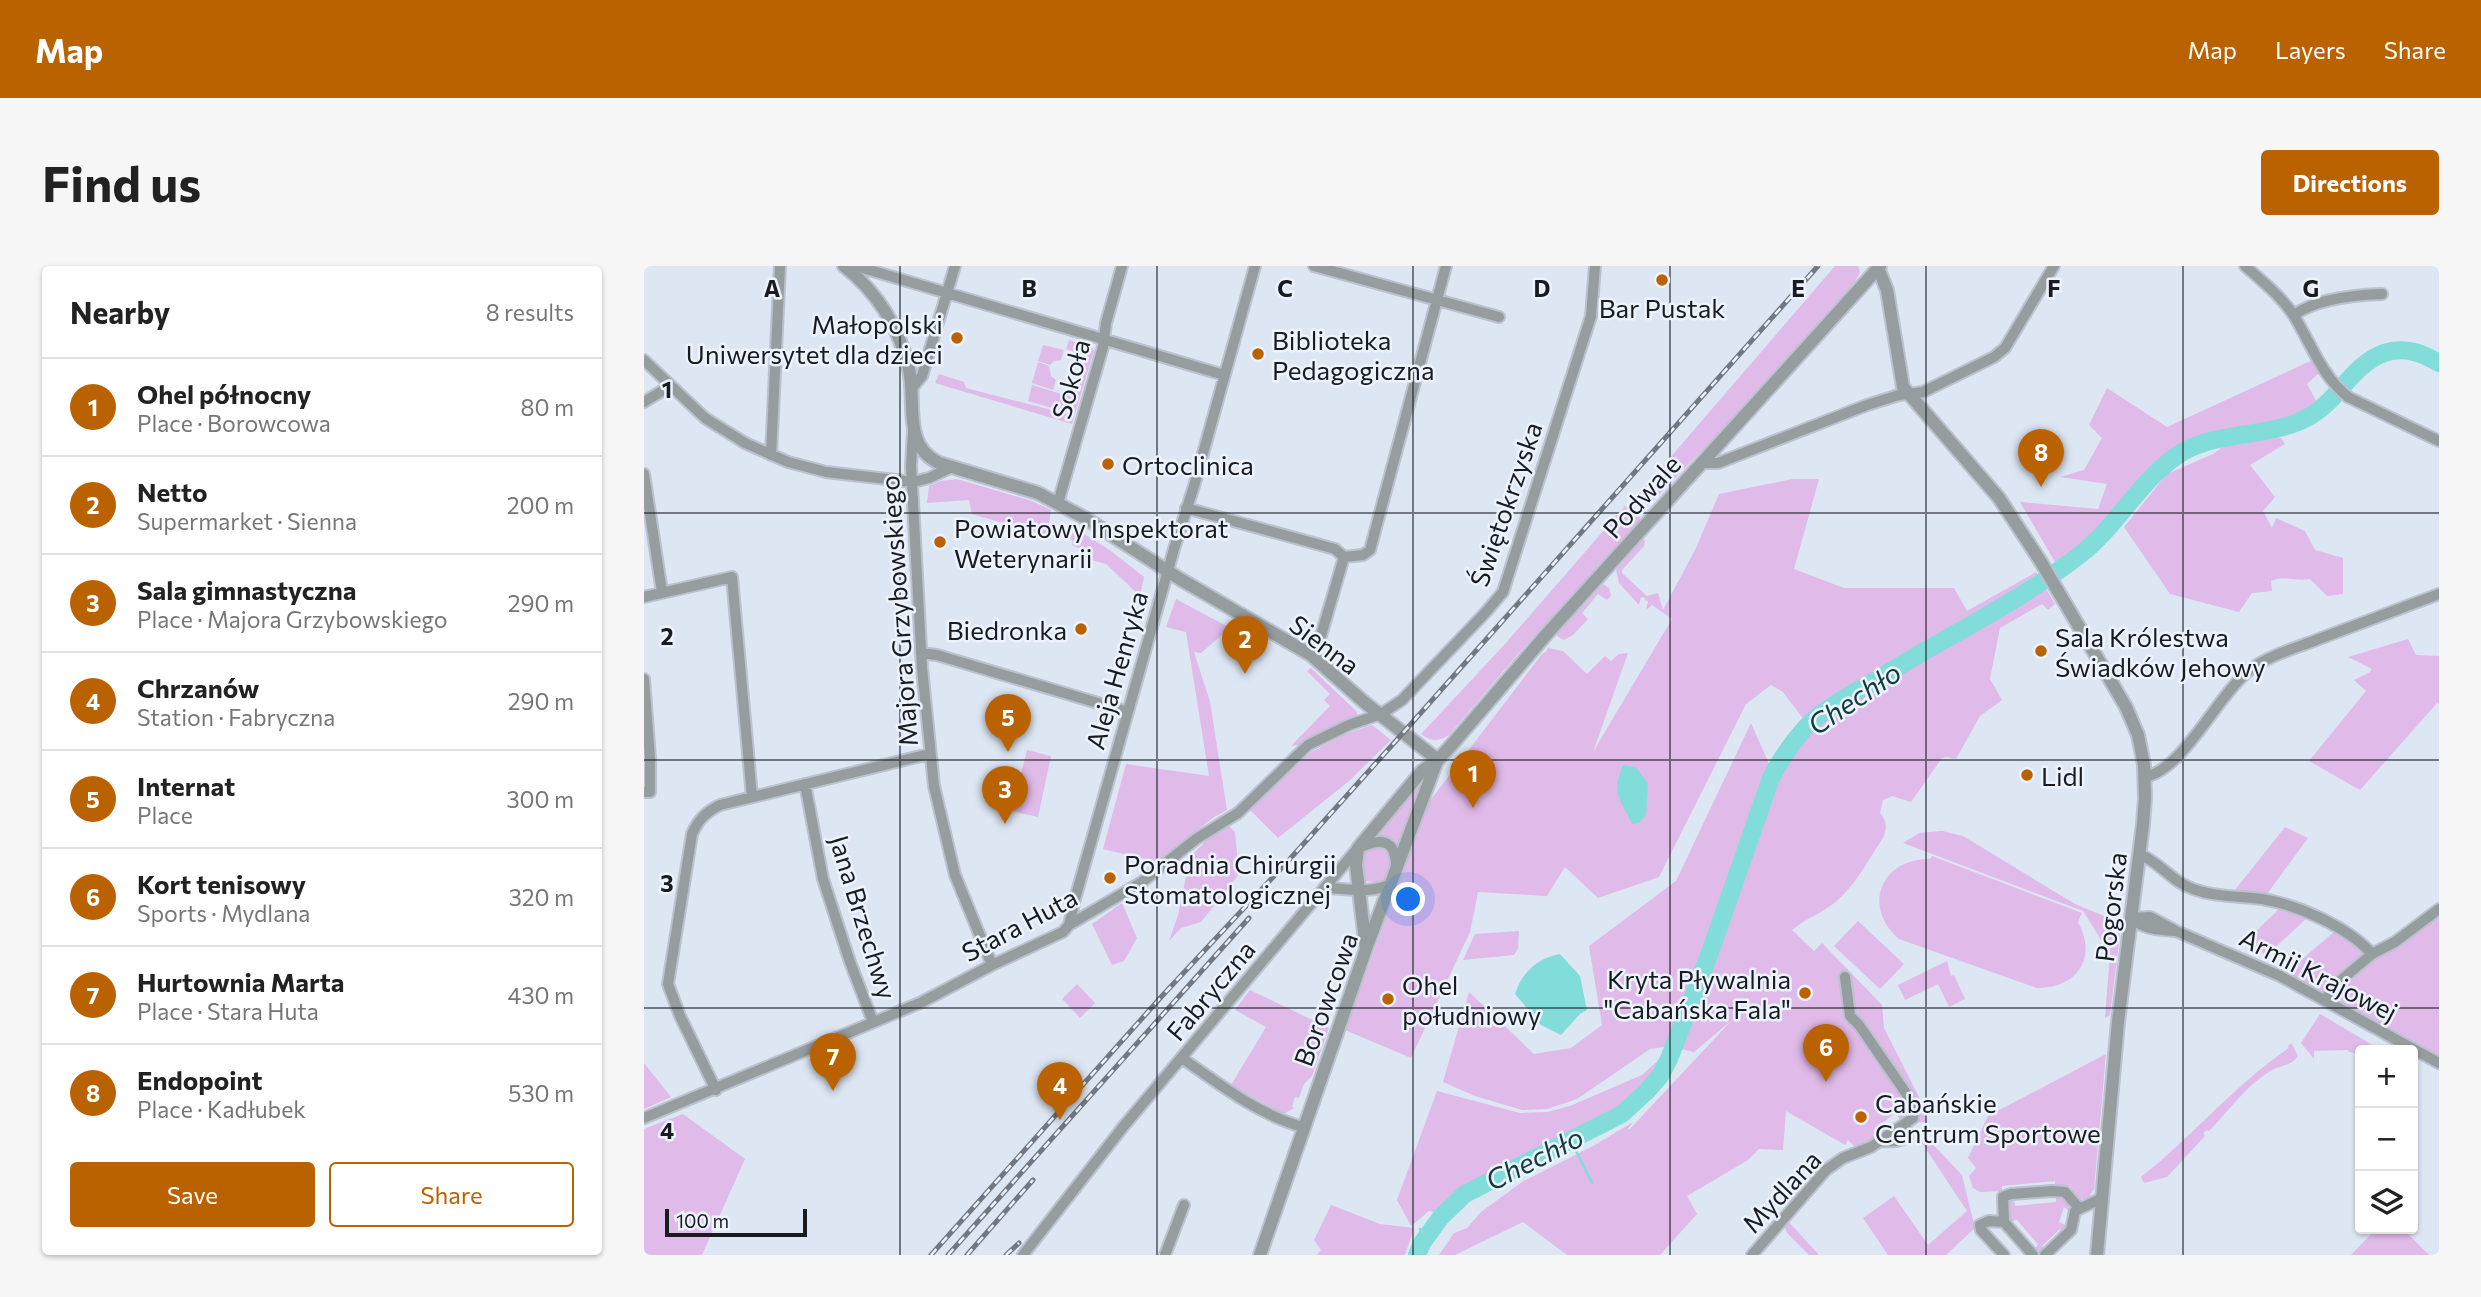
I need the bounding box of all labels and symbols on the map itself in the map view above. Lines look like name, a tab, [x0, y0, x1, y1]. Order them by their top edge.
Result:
marker: Bar Pustak	[1654, 272, 1670, 288]
text: A	[764, 274, 781, 302]
text: B	[1021, 274, 1037, 302]
text: C	[1277, 274, 1293, 302]
text: D	[1534, 274, 1551, 302]
text: E	[1791, 274, 1805, 302]
text: F	[2047, 274, 2061, 302]
text: G	[2303, 274, 2319, 302]
place label: Bar Pustak	[1599, 292, 1725, 323]
place label: Małopolski Uniwersytet dla dzieci	[686, 308, 943, 369]
place label: Biblioteka Pedagogiczna	[1272, 324, 1435, 385]
marker: Małopolski Uniwersytet dla dzieci	[949, 330, 965, 346]
street label: Sokoła	[1045, 336, 1095, 422]
marker: Biblioteka Pedagogiczna	[1250, 346, 1266, 362]
text: 1	[662, 375, 672, 403]
street label: Świętokrzyska	[1462, 418, 1548, 590]
pin: 8	[2018, 429, 2064, 487]
street label: Podwale	[1596, 448, 1686, 544]
place label: Ortoclinica	[1122, 449, 1254, 480]
marker: Ortoclinica	[1100, 456, 1116, 472]
street label: Majora Grzybowskiego	[873, 474, 923, 748]
place label: Powiatowy Inspektorat Weterynarii	[954, 512, 1228, 573]
marker: Powiatowy Inspektorat Weterynarii	[932, 534, 948, 550]
street label: Aleja Henryka	[1079, 587, 1153, 753]
street label: Sienna	[1284, 608, 1366, 680]
place label: Biedronka	[947, 614, 1067, 645]
pin: 2	[1222, 616, 1268, 674]
marker: Biedronka	[1073, 621, 1089, 637]
place label: Sala Królestwa Świadków Jehowy	[2055, 621, 2266, 682]
text: 2	[660, 622, 674, 650]
marker: Sala Królestwa Świadków Jehowy	[2033, 643, 2049, 659]
water label: Chechło	[1801, 655, 1907, 741]
pin: 5	[985, 694, 1031, 752]
pin: 1	[1450, 750, 1496, 808]
place label: Lidl	[2041, 760, 2084, 791]
pin: 3	[982, 766, 1028, 824]
marker: Lidl	[2019, 767, 2035, 783]
street label: Jana Brzechwy	[824, 831, 904, 1003]
place label: Poradnia Chirurgii Stomatologicznej	[1124, 848, 1336, 909]
street label: Pogorska	[2088, 850, 2132, 964]
text: 3	[660, 869, 674, 897]
marker: Poradnia Chirurgii Stomatologicznej	[1102, 870, 1118, 886]
street label: Stara Huta	[956, 881, 1082, 967]
your location	[1391, 882, 1425, 916]
street label: Armii Krajowej	[2235, 921, 2403, 1027]
street label: Borowcowa	[1287, 928, 1363, 1070]
street label: Fabryczna	[1159, 934, 1261, 1046]
place label: Kryta Pływalnia "Cabańska Fala"	[1604, 963, 1791, 1024]
place label: Ohel południowy	[1402, 969, 1541, 1030]
marker: Kryta Pływalnia "Cabańska Fala"	[1797, 985, 1813, 1001]
marker: Ohel południowy	[1380, 991, 1396, 1007]
pin: 6	[1803, 1024, 1849, 1082]
pin: 7	[810, 1033, 856, 1091]
pin: 4	[1037, 1062, 1083, 1120]
place label: Cabańskie Centrum Sportowe	[1875, 1087, 2101, 1148]
marker: Cabańskie Centrum Sportowe	[1853, 1109, 1869, 1125]
text: 4	[660, 1116, 674, 1144]
water label: Chechło	[1479, 1119, 1589, 1197]
street label: Mydlana	[1735, 1144, 1827, 1238]
scale bar	[665, 1206, 807, 1238]

